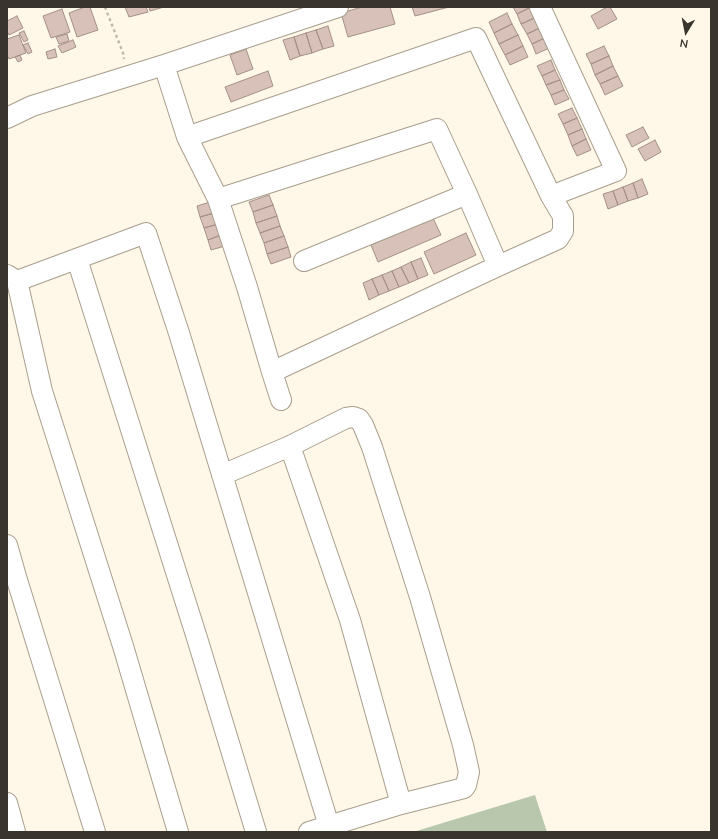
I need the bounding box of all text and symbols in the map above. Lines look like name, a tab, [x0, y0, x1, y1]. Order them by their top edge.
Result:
north arrow	[666, 12, 706, 52]
text: N	[679, 36, 689, 51]

